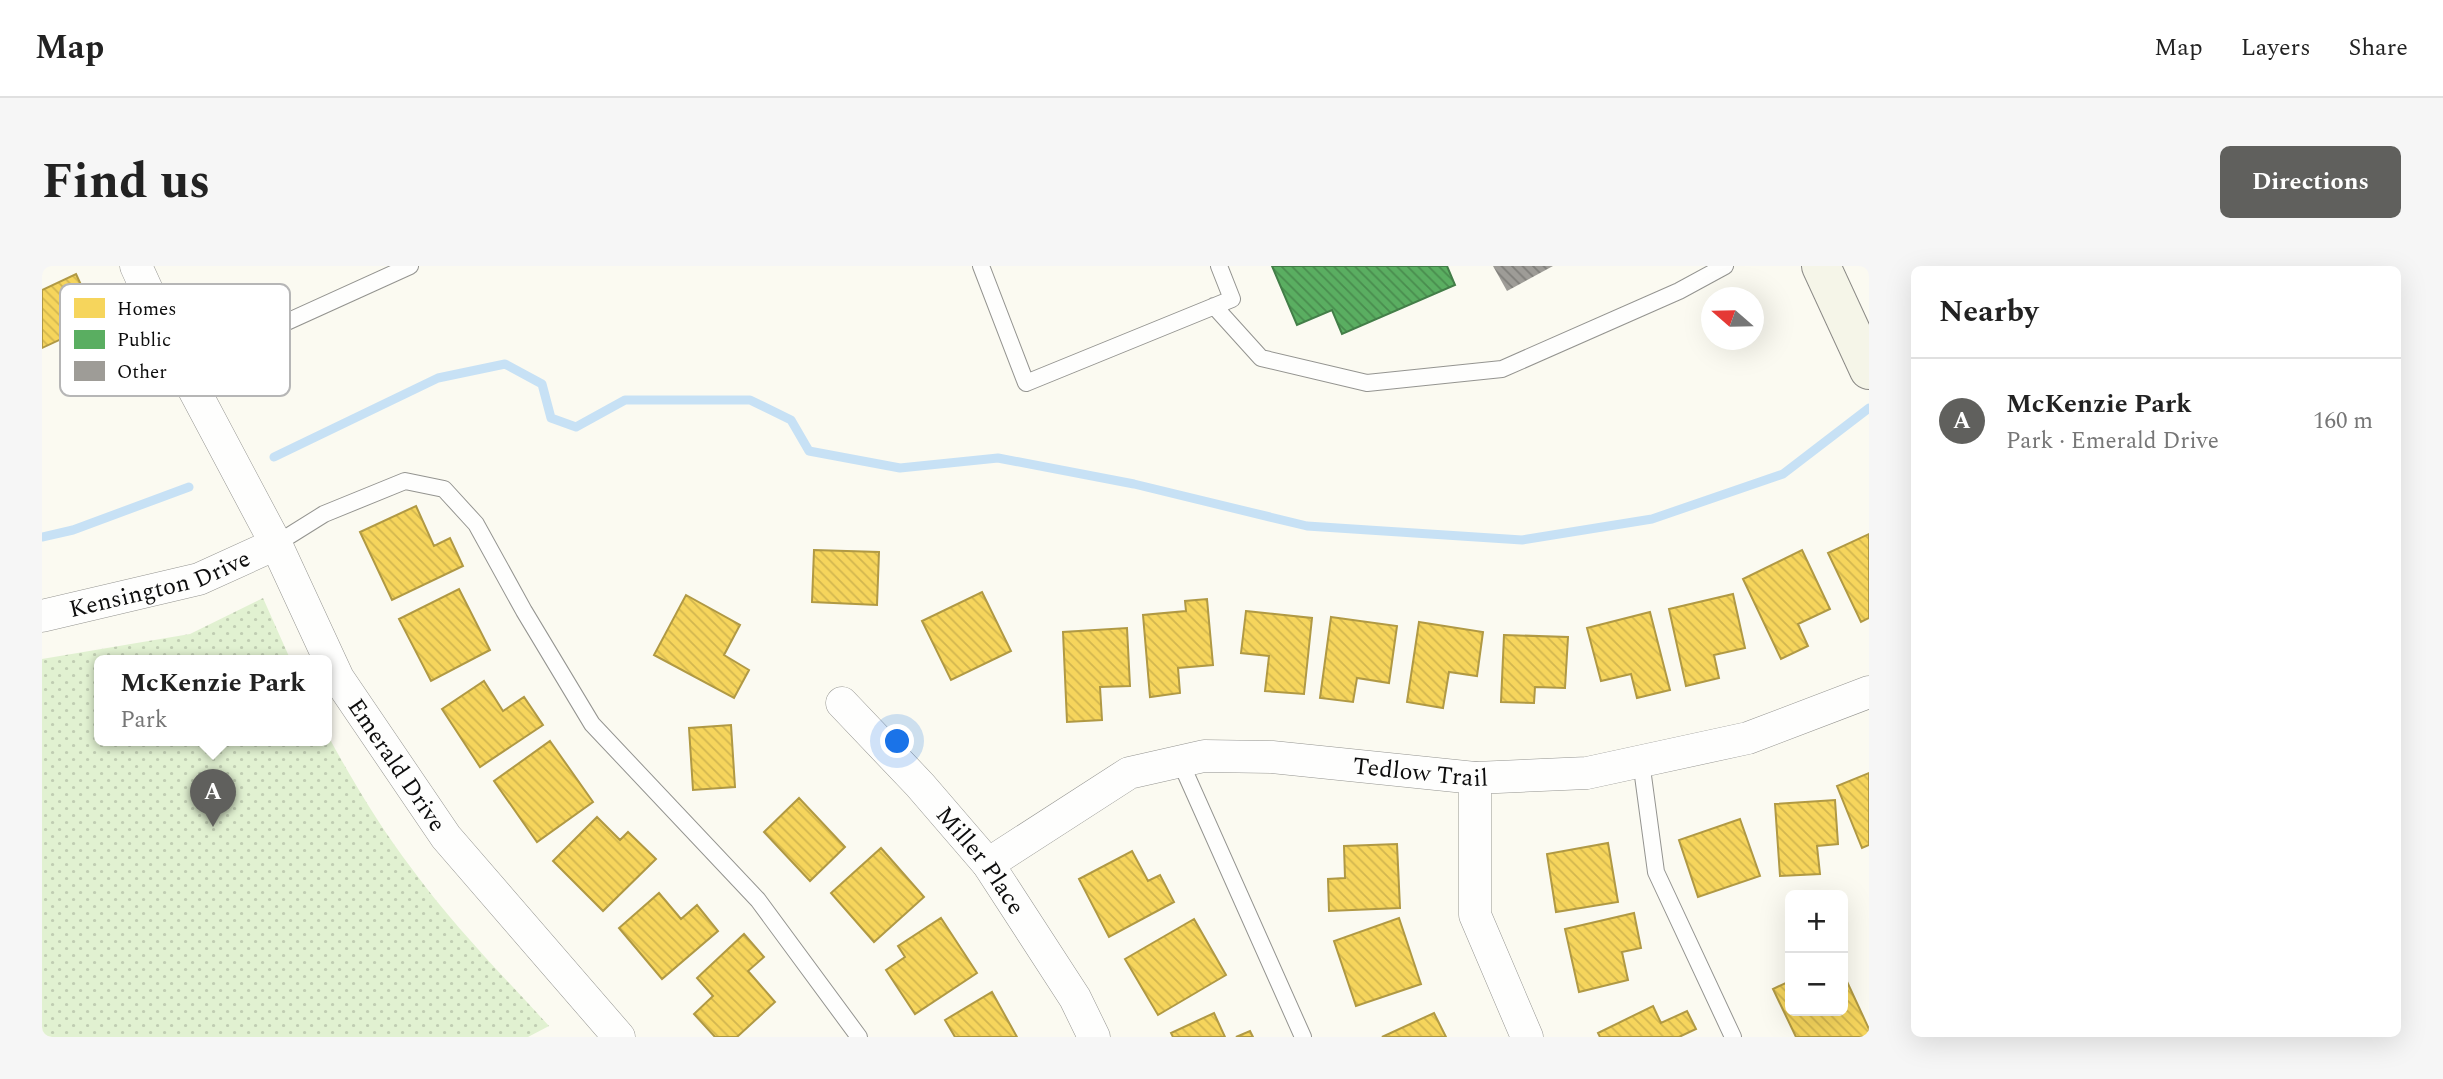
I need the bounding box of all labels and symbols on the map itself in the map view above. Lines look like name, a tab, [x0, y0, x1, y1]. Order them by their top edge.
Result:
legend	[60, 284, 290, 396]
north arrow	[1701, 287, 1764, 350]
text: Homes	[117, 295, 176, 324]
text: Public	[117, 326, 171, 355]
text: Other	[117, 358, 167, 387]
street label: Kensington Drive	[66, 541, 256, 628]
street label: Emerald Drive	[338, 691, 454, 839]
your location	[880, 724, 914, 758]
street label: Tedlow Trail	[1351, 748, 1489, 797]
pin: A	[190, 769, 236, 827]
street label: Miller Place	[927, 798, 1033, 922]

